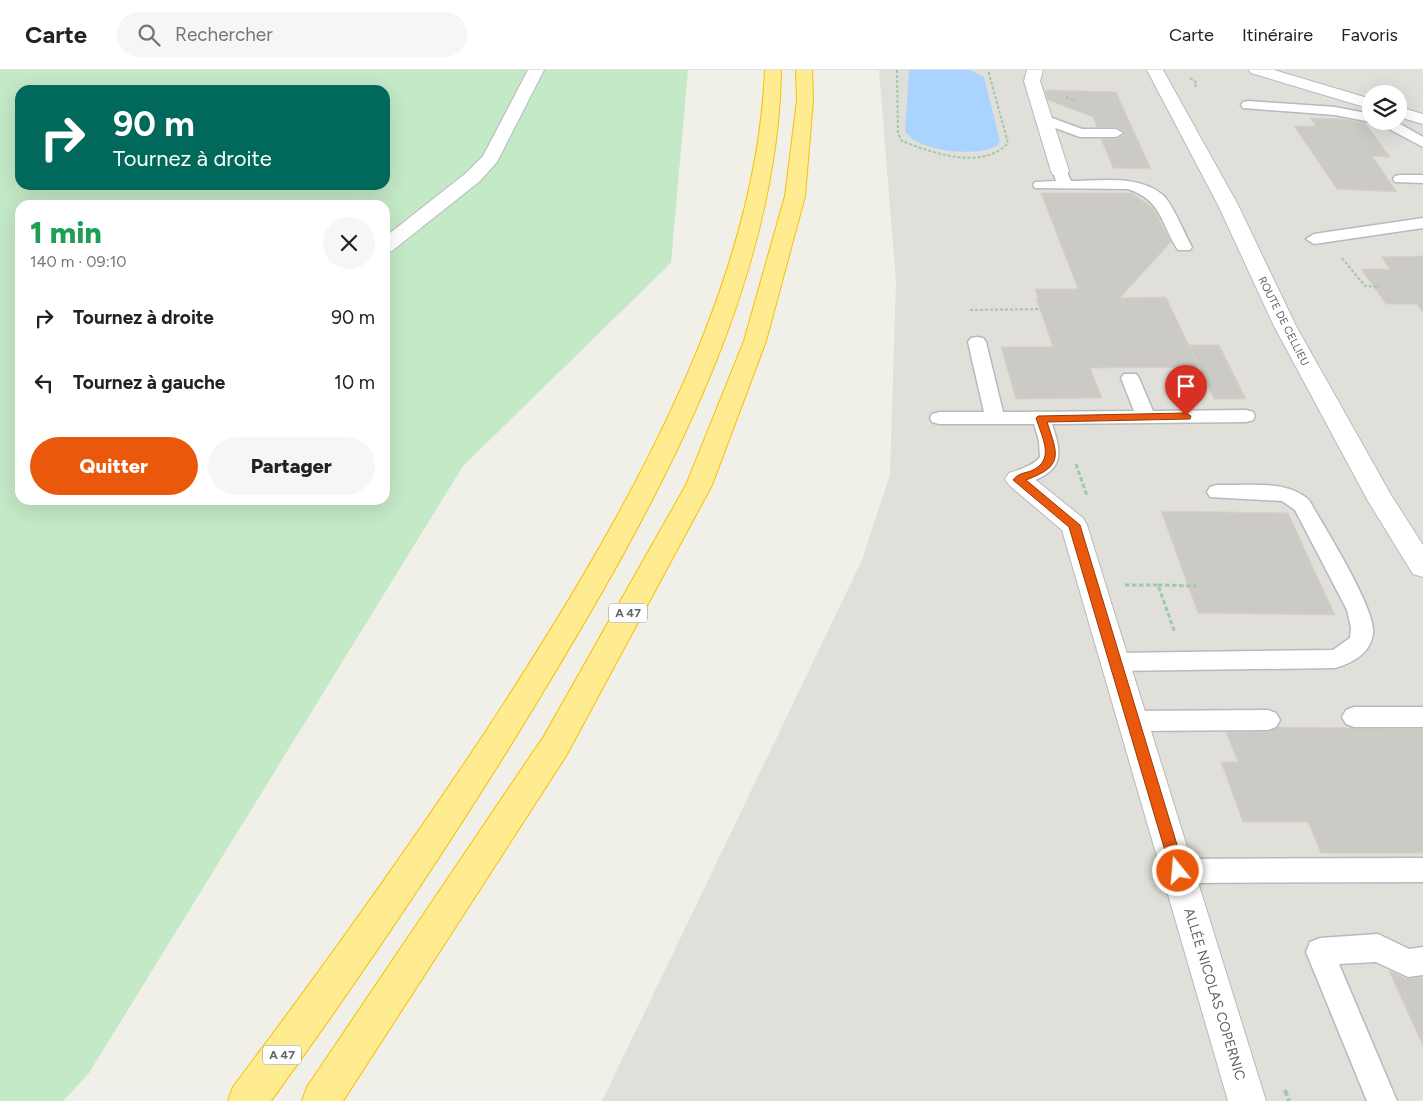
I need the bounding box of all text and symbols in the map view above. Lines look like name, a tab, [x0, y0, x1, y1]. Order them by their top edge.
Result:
search box	[117, 12, 467, 57]
text: Carte	[25, 20, 87, 49]
icon: search	[135, 21, 163, 49]
text: Rechercher	[175, 23, 273, 46]
text: Carte	[1169, 24, 1214, 46]
text: Itinéraire	[1242, 24, 1313, 46]
text: Favoris	[1341, 24, 1398, 46]
map controls	[1362, 85, 1407, 130]
button: layers	[1362, 85, 1407, 130]
text: 90 m	[113, 103, 195, 145]
icon: right	[30, 105, 95, 170]
text: Tournez à droite	[113, 145, 272, 172]
text: 1 min	[30, 214, 102, 251]
button: close	[323, 217, 375, 269]
text: 140 m · 09:10	[30, 252, 127, 271]
street label: ROUTE DE CELLIEU	[1255, 274, 1312, 368]
icon: right	[30, 304, 58, 332]
text: Tournez à droite	[73, 306, 214, 329]
text: 90 m	[331, 306, 375, 329]
pin	[1165, 365, 1207, 416]
icon: left	[30, 369, 58, 397]
text: Tournez à gauche	[73, 371, 225, 394]
text: 10 m	[334, 371, 375, 394]
icon: arrive	[1172, 372, 1200, 400]
button: Quitter	[30, 437, 198, 495]
button: Partager	[208, 437, 375, 495]
road number: A 47	[609, 604, 647, 622]
position arrow	[1151, 844, 1203, 896]
street label: ALLÉE NICOLAS COPERNIC	[1180, 906, 1249, 1082]
road number: A 47	[263, 1046, 301, 1064]

